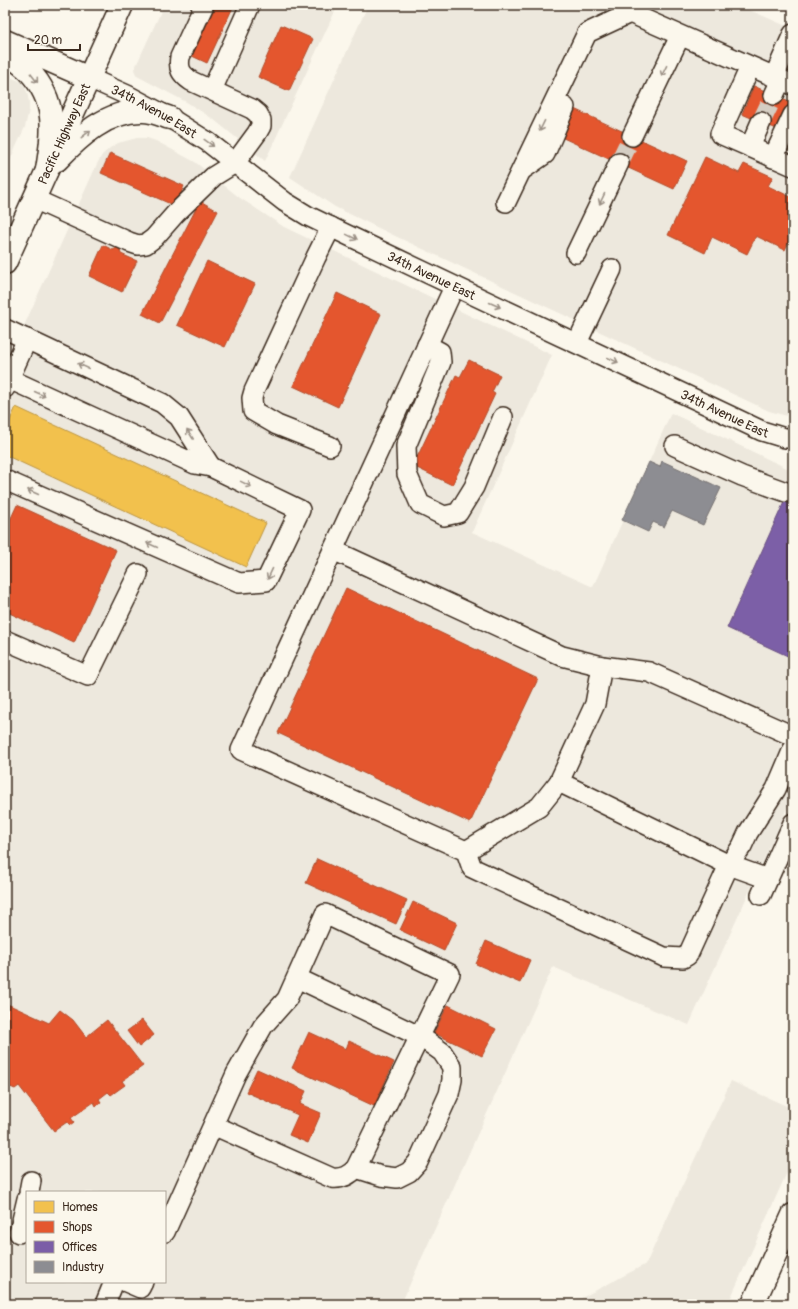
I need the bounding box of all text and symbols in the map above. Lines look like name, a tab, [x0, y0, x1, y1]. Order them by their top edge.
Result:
scale bar	[28, 26, 80, 52]
text: 20 m	[34, 33, 63, 48]
one-way arrow	[660, 64, 667, 76]
one-way arrow	[30, 72, 38, 83]
street label: Pacific Highway East	[35, 80, 95, 187]
street label: 34th Avenue East	[108, 82, 200, 142]
one-way arrow	[538, 120, 545, 132]
one-way arrow	[80, 130, 91, 138]
one-way arrow	[204, 139, 215, 147]
one-way arrow	[598, 192, 605, 204]
one-way arrow	[346, 234, 358, 241]
street label: 34th Avenue East	[384, 248, 479, 304]
one-way arrow	[489, 302, 501, 309]
one-way arrow	[606, 357, 618, 364]
one-way arrow	[77, 362, 89, 369]
street label: 34th Avenue East	[678, 387, 771, 442]
one-way arrow	[34, 391, 46, 398]
one-way arrow	[186, 429, 194, 440]
one-way arrow	[240, 481, 252, 488]
one-way arrow	[27, 488, 39, 496]
one-way arrow	[146, 540, 158, 548]
one-way arrow	[266, 568, 273, 580]
legend	[26, 1191, 166, 1283]
text: Homes	[62, 1200, 98, 1215]
text: Shops	[62, 1220, 93, 1235]
text: Offices	[62, 1240, 98, 1255]
text: Industry	[62, 1260, 104, 1275]

